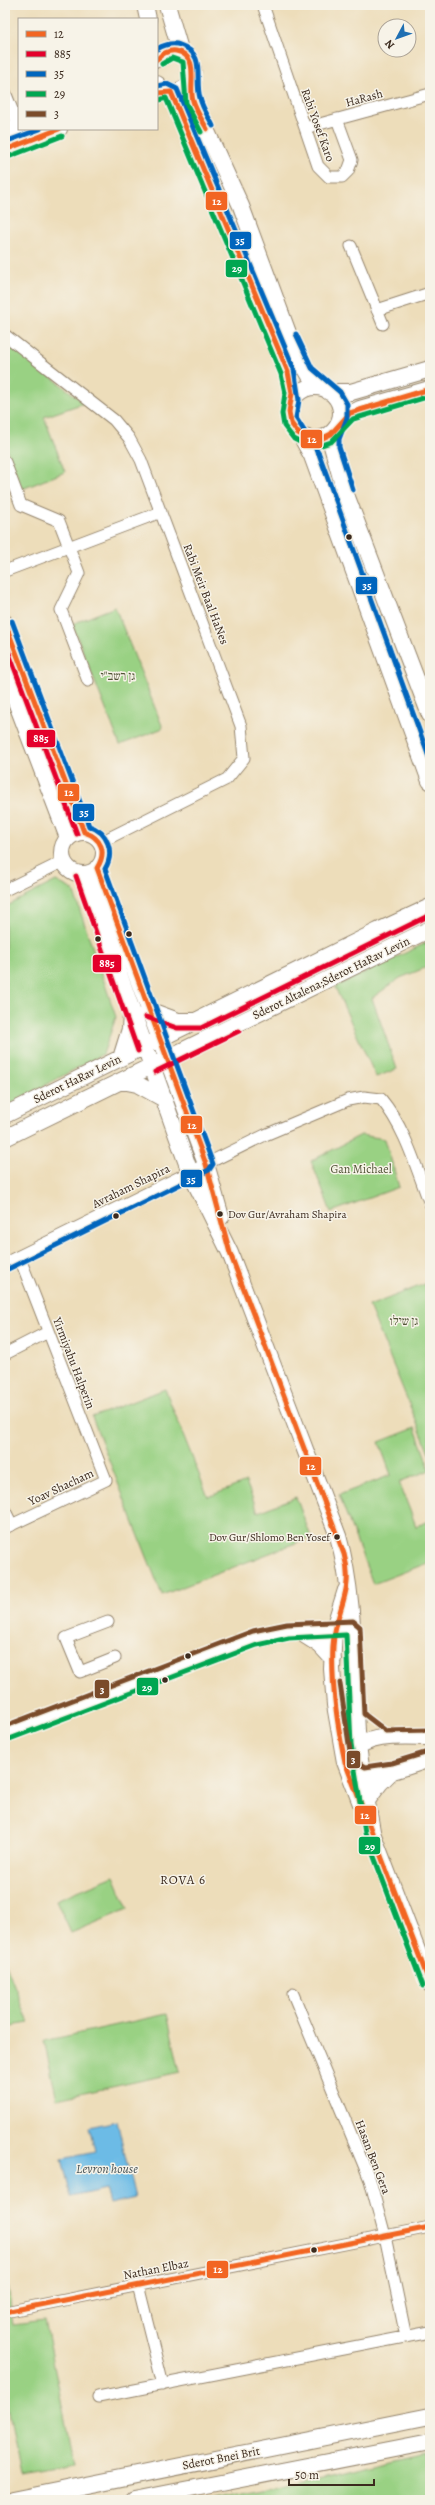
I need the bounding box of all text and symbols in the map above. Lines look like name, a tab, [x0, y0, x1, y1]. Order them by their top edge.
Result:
legend	[18, 18, 158, 130]
north arrow	[377, 18, 417, 58]
text: 12	[54, 26, 64, 42]
text: N	[382, 36, 398, 52]
text: 885	[54, 46, 71, 62]
text: 35	[54, 66, 64, 82]
street label: HaRash	[344, 85, 385, 111]
text: 29	[54, 86, 65, 102]
street label: Rabi Yosef Karo	[297, 86, 339, 164]
text: 3	[54, 106, 59, 122]
line badge: 12	[205, 191, 228, 211]
text: 12	[212, 194, 222, 209]
line badge: 35	[229, 231, 252, 250]
text: 35	[235, 233, 245, 248]
line badge: 29	[225, 259, 248, 278]
text: 29	[232, 261, 242, 276]
line badge: 12	[300, 429, 323, 449]
text: 12	[307, 432, 317, 447]
unlabelled marker	[344, 532, 354, 542]
street label: Rabi Meir Baal HaNes	[179, 541, 233, 647]
line badge: 35	[355, 576, 378, 595]
text: 35	[362, 578, 372, 593]
park label: גן רשב"י	[101, 668, 135, 684]
line badge: 885	[26, 729, 56, 748]
text: 885	[33, 731, 49, 746]
line badge: 12	[57, 783, 80, 802]
text: 12	[64, 785, 74, 800]
line badge: 35	[72, 803, 95, 822]
text: 35	[79, 805, 89, 820]
unlabelled marker	[124, 929, 134, 939]
street label: Sderot Altalena;Sderot HaRav Levin	[250, 933, 413, 1023]
unlabelled marker	[93, 934, 103, 944]
line badge: 885	[92, 954, 122, 973]
text: 885	[99, 956, 115, 971]
street label: Sderot HaRav Levin	[30, 1051, 124, 1107]
line badge: 12	[180, 1115, 203, 1134]
text: 12	[187, 1118, 197, 1133]
street label: Avraham Shapira	[89, 1160, 173, 1212]
park label: Gan Michael	[330, 1161, 392, 1177]
line badge: 35	[180, 1169, 203, 1188]
text: 35	[186, 1172, 196, 1187]
place label: Dov Gur/Avraham Shapira	[228, 1207, 347, 1222]
marker: Dov Gur/Avraham Shapira	[215, 1209, 225, 1219]
unlabelled marker	[111, 1211, 121, 1221]
park label: גן שילו	[390, 1313, 418, 1329]
street label: Yirmiyahu Halperin	[49, 1314, 99, 1412]
line badge: 12	[299, 1456, 322, 1476]
text: 12	[306, 1459, 316, 1474]
street label: Yoav Shacham	[25, 1465, 96, 1510]
place label: Dov Gur/Shlomo Ben Yosef	[209, 1530, 331, 1545]
marker: Dov Gur/Shlomo Ben Yosef	[332, 1532, 342, 1542]
unlabelled marker	[183, 1651, 193, 1661]
unlabelled marker	[160, 1675, 170, 1685]
line badge: 29	[136, 1677, 159, 1696]
line badge: 3	[94, 1679, 110, 1699]
text: 29	[142, 1680, 152, 1695]
text: 3	[100, 1682, 105, 1697]
line badge: 3	[346, 1750, 361, 1769]
text: 3	[351, 1752, 356, 1767]
line badge: 12	[354, 1805, 377, 1825]
text: 12	[360, 1808, 370, 1823]
line badge: 29	[358, 1836, 381, 1855]
text: 29	[365, 1839, 375, 1854]
district label: ROVA 6	[160, 1871, 206, 1888]
street label: Hasan Ben Gera	[351, 2118, 395, 2197]
water label: Levron house	[76, 2160, 138, 2177]
unlabelled marker	[309, 2245, 319, 2255]
street label: Nathan Elbaz	[122, 2255, 190, 2283]
line badge: 12	[206, 2260, 229, 2279]
text: 12	[213, 2262, 223, 2277]
street label: Sderot Bnei Brit	[181, 2443, 261, 2473]
scale bar	[289, 2461, 374, 2487]
text: 50 m	[295, 2467, 319, 2483]

